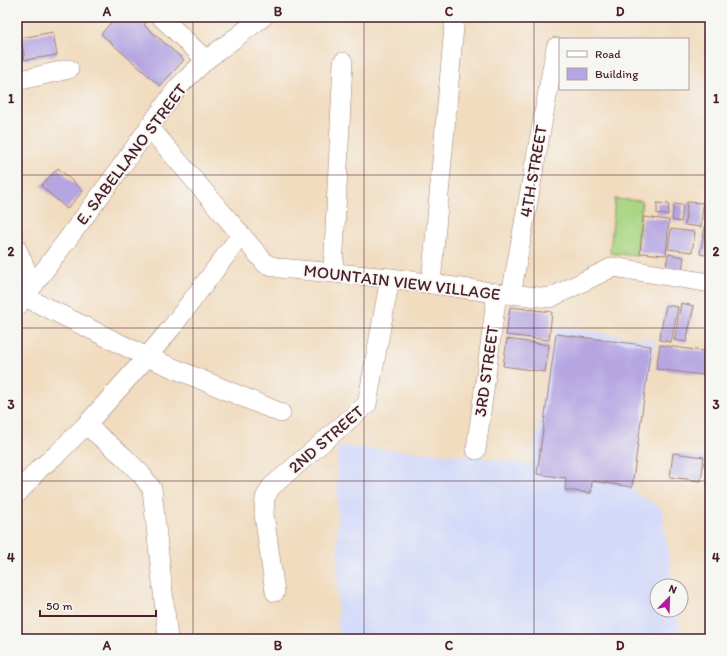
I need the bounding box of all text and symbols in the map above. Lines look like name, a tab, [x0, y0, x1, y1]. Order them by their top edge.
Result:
text: A	[102, 4, 112, 19]
text: B	[274, 4, 283, 19]
text: C	[445, 4, 454, 19]
text: D	[616, 4, 625, 19]
legend	[559, 38, 689, 90]
text: Road	[595, 47, 621, 61]
text: Building	[595, 67, 639, 81]
street label: E. SABELLANO STREET	[71, 79, 191, 229]
text: 1	[8, 91, 14, 106]
text: 1	[713, 91, 719, 106]
street label: 4TH STREET	[515, 123, 551, 219]
text: 2	[8, 244, 15, 259]
text: 2	[713, 244, 720, 259]
street label: MOUNTAIN VIEW VILLAGE	[302, 260, 502, 304]
street label: 3RD STREET	[470, 324, 502, 418]
text: 3	[7, 397, 15, 412]
text: 3	[712, 397, 720, 412]
street label: 2ND STREET	[284, 401, 368, 477]
text: 4	[7, 550, 15, 565]
text: 4	[712, 550, 720, 565]
north arrow	[649, 578, 689, 618]
text: N	[667, 582, 679, 597]
scale bar	[40, 592, 156, 618]
text: 50 m	[46, 599, 72, 613]
text: A	[102, 638, 112, 653]
text: B	[274, 638, 283, 653]
text: C	[445, 638, 454, 653]
text: D	[616, 638, 625, 653]

